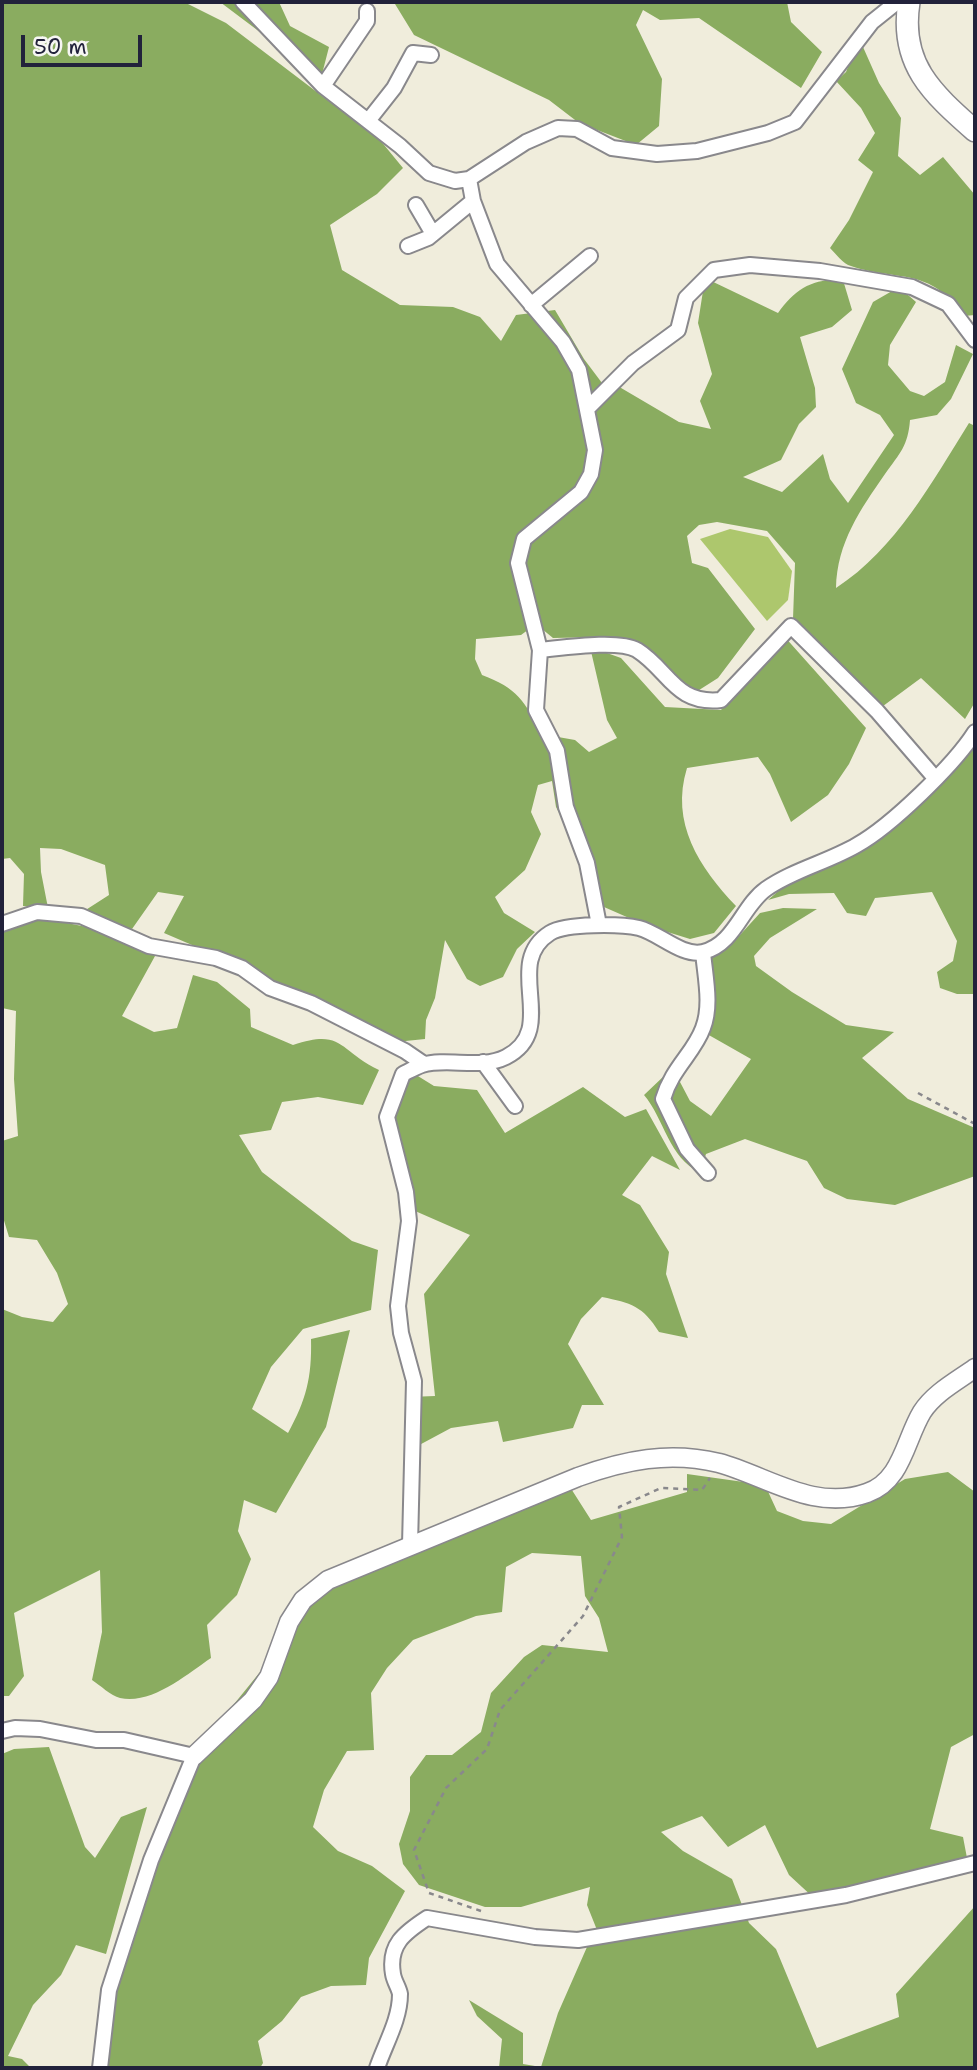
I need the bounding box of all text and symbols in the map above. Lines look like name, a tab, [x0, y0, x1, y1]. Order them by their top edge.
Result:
scale bar	[24, 21, 145, 65]
text: 50 m	[34, 33, 87, 61]

